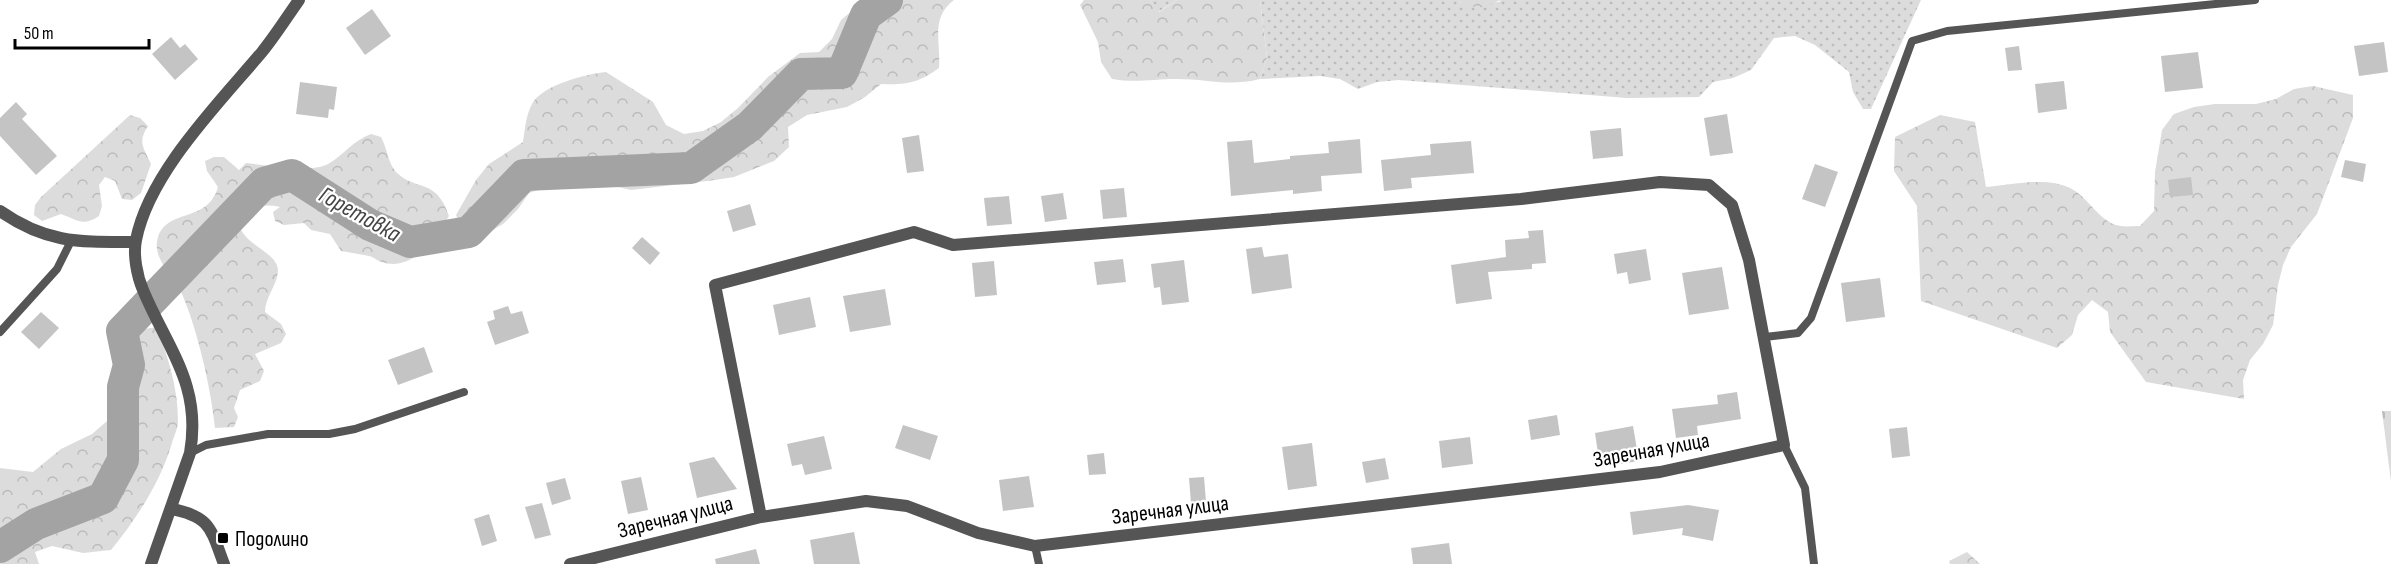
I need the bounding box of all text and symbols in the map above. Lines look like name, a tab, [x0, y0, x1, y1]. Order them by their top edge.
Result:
scale bar	[15, 12, 148, 50]
text: 50 m	[24, 23, 54, 44]
water label: Горетовка	[314, 180, 406, 249]
street label: Заречная улица	[1591, 427, 1712, 474]
street label: Заречная улица	[615, 490, 736, 545]
street label: Заречная улица	[1110, 490, 1230, 531]
place label: Подолино	[235, 526, 309, 553]
marker: Подолино	[216, 531, 230, 545]

